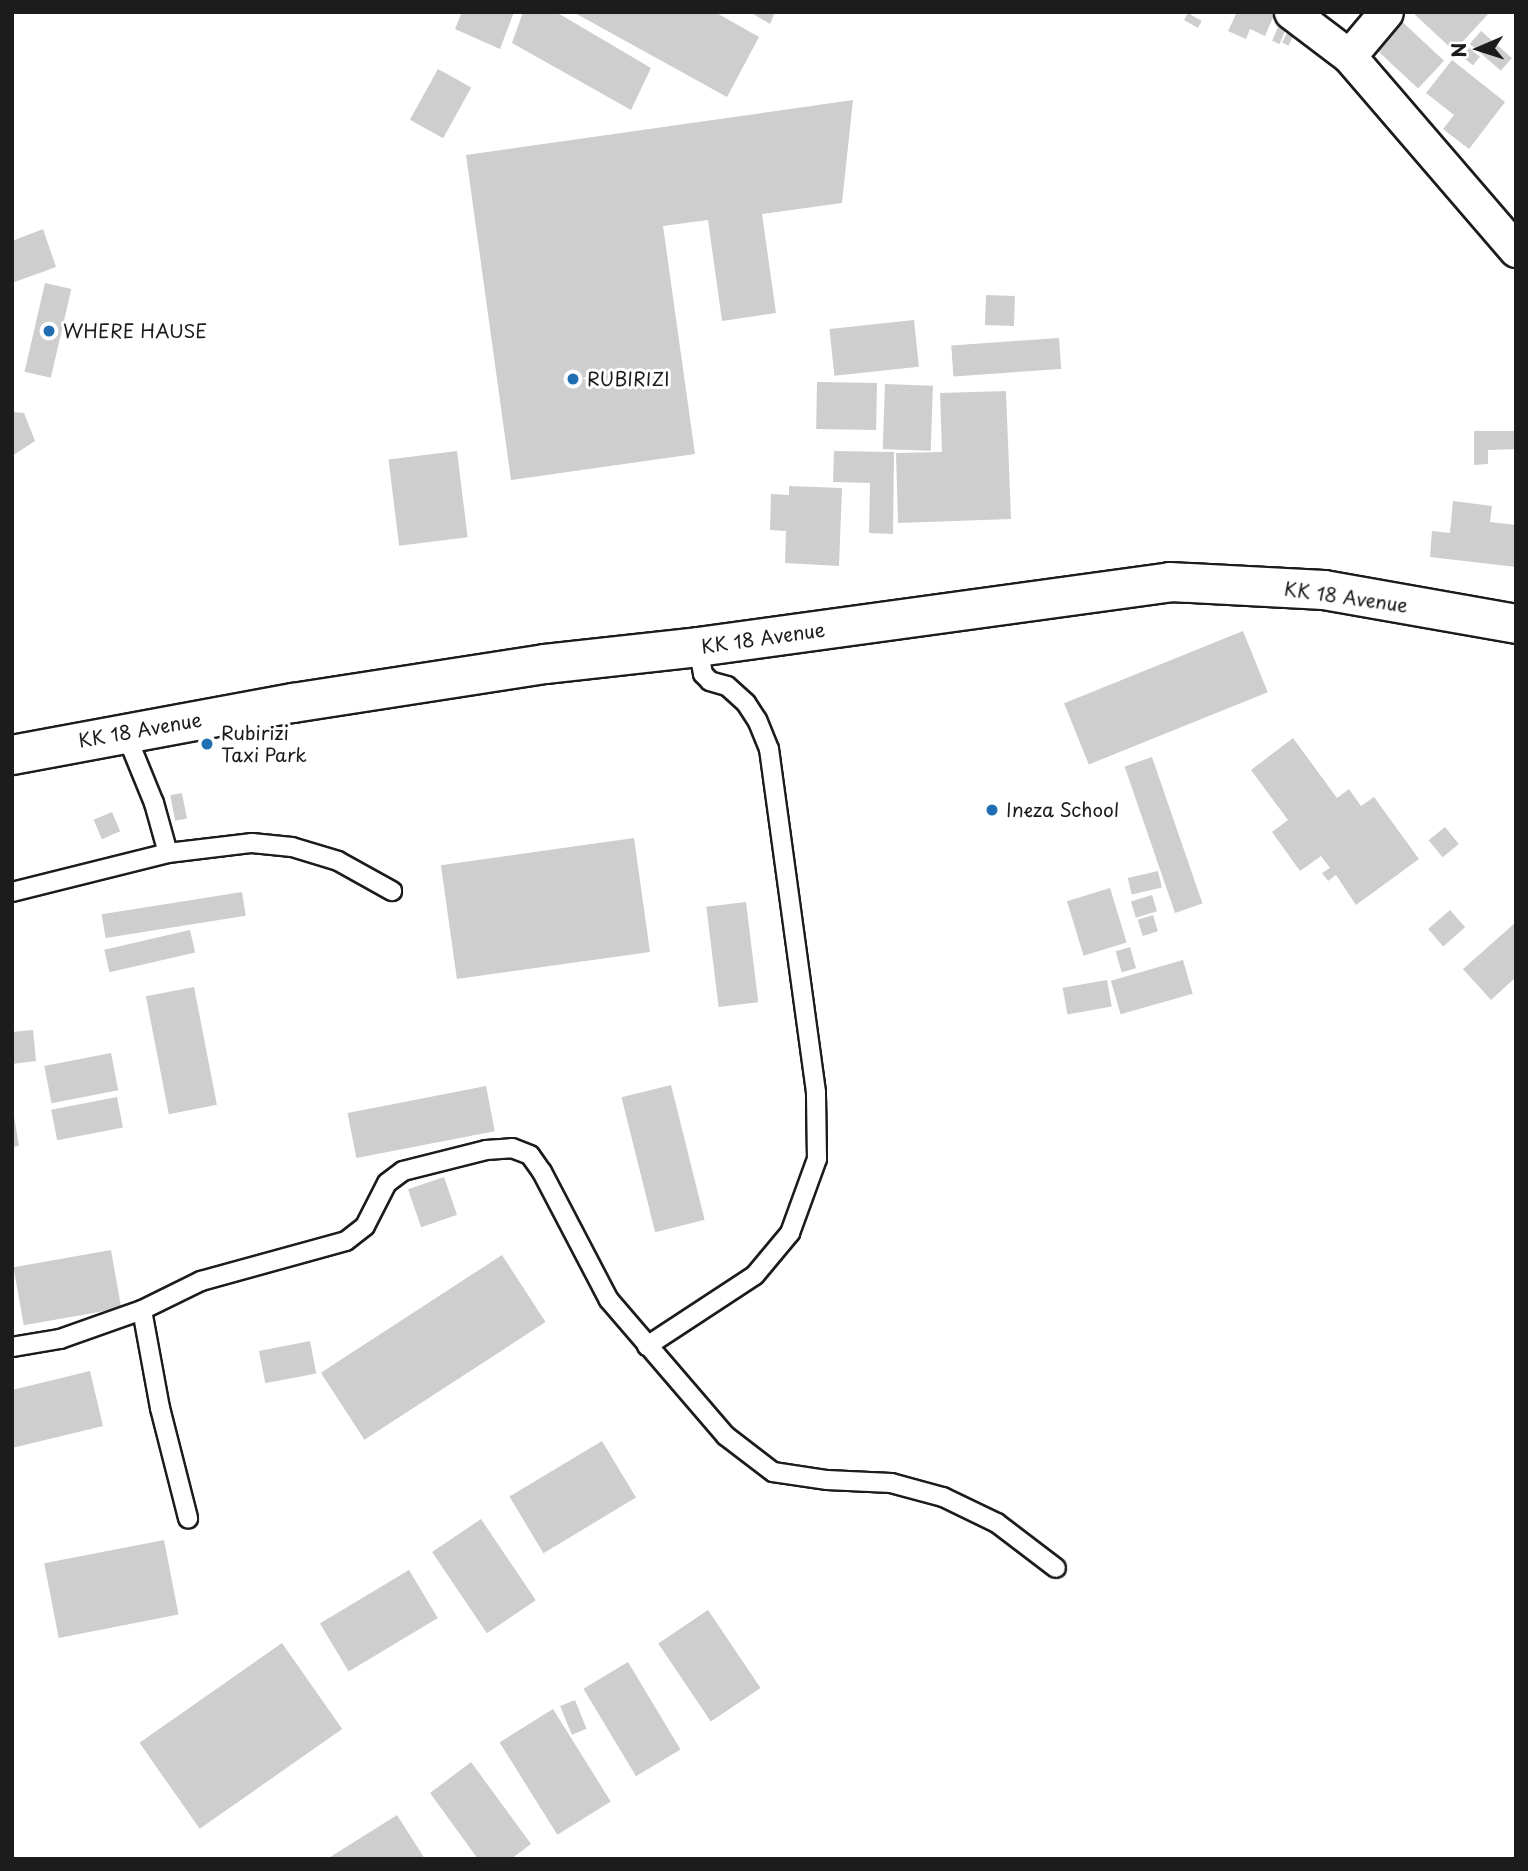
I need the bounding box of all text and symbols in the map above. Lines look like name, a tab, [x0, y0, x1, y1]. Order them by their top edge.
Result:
north arrow	[1444, 14, 1514, 84]
text: N	[1444, 42, 1472, 58]
place label: WHERE HAUSE	[63, 320, 209, 342]
marker: WHERE HAUSE	[41, 323, 57, 339]
place label: RUBIRIZI	[587, 368, 669, 390]
marker: RUBIRIZI	[565, 371, 581, 387]
street label: KK 18 Avenue	[1283, 577, 1409, 617]
street label: KK 18 Avenue	[700, 618, 826, 658]
street label: KK 18 Avenue	[77, 708, 203, 752]
place label: Rubirizi Taxi Park	[221, 722, 308, 766]
marker: Rubirizi Taxi Park	[199, 736, 215, 752]
place label: Ineza School	[1006, 799, 1120, 821]
marker: Ineza School	[984, 802, 1000, 818]

